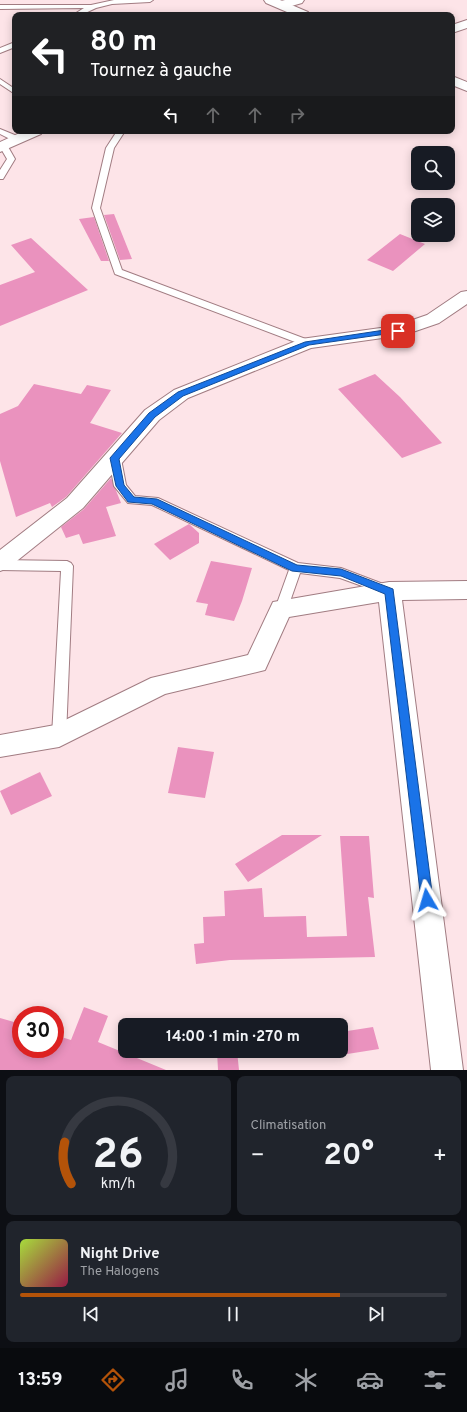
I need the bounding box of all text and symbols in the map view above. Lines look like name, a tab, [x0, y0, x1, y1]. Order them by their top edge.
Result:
text: 80 m	[90, 25, 157, 61]
icon: left	[24, 28, 76, 80]
text: Tournez à gauche	[90, 60, 232, 83]
icon: left	[160, 104, 182, 126]
icon: ahead	[202, 104, 224, 126]
icon: ahead	[244, 104, 266, 126]
icon: right	[286, 104, 308, 126]
map controls	[411, 146, 455, 242]
button: search	[411, 146, 455, 190]
button: layers	[411, 198, 455, 242]
pin	[381, 314, 415, 348]
icon: arrive	[387, 320, 409, 342]
position arrow	[406, 879, 448, 921]
speed limit sign: 30	[12, 1006, 64, 1058]
text: 14:00 · 1 min · 270 m	[166, 1028, 300, 1047]
text: Climatisation	[251, 1118, 326, 1134]
text: 26	[93, 1129, 144, 1182]
text: 20°	[323, 1138, 374, 1175]
text: −	[251, 1143, 265, 1170]
text: +	[433, 1143, 447, 1170]
text: km/h	[101, 1174, 136, 1192]
text: Night Drive	[80, 1245, 160, 1264]
text: The Halogens	[80, 1264, 159, 1280]
icon: previous	[80, 1303, 102, 1325]
icon: pause	[222, 1303, 244, 1325]
icon: next	[365, 1303, 387, 1325]
icon: directions	[99, 1366, 127, 1394]
icon: music	[163, 1366, 191, 1394]
icon: phone	[228, 1366, 256, 1394]
icon: climate	[292, 1366, 320, 1394]
icon: car	[356, 1366, 384, 1394]
icon: filters	[421, 1366, 449, 1394]
text: 13:59	[18, 1369, 63, 1392]

